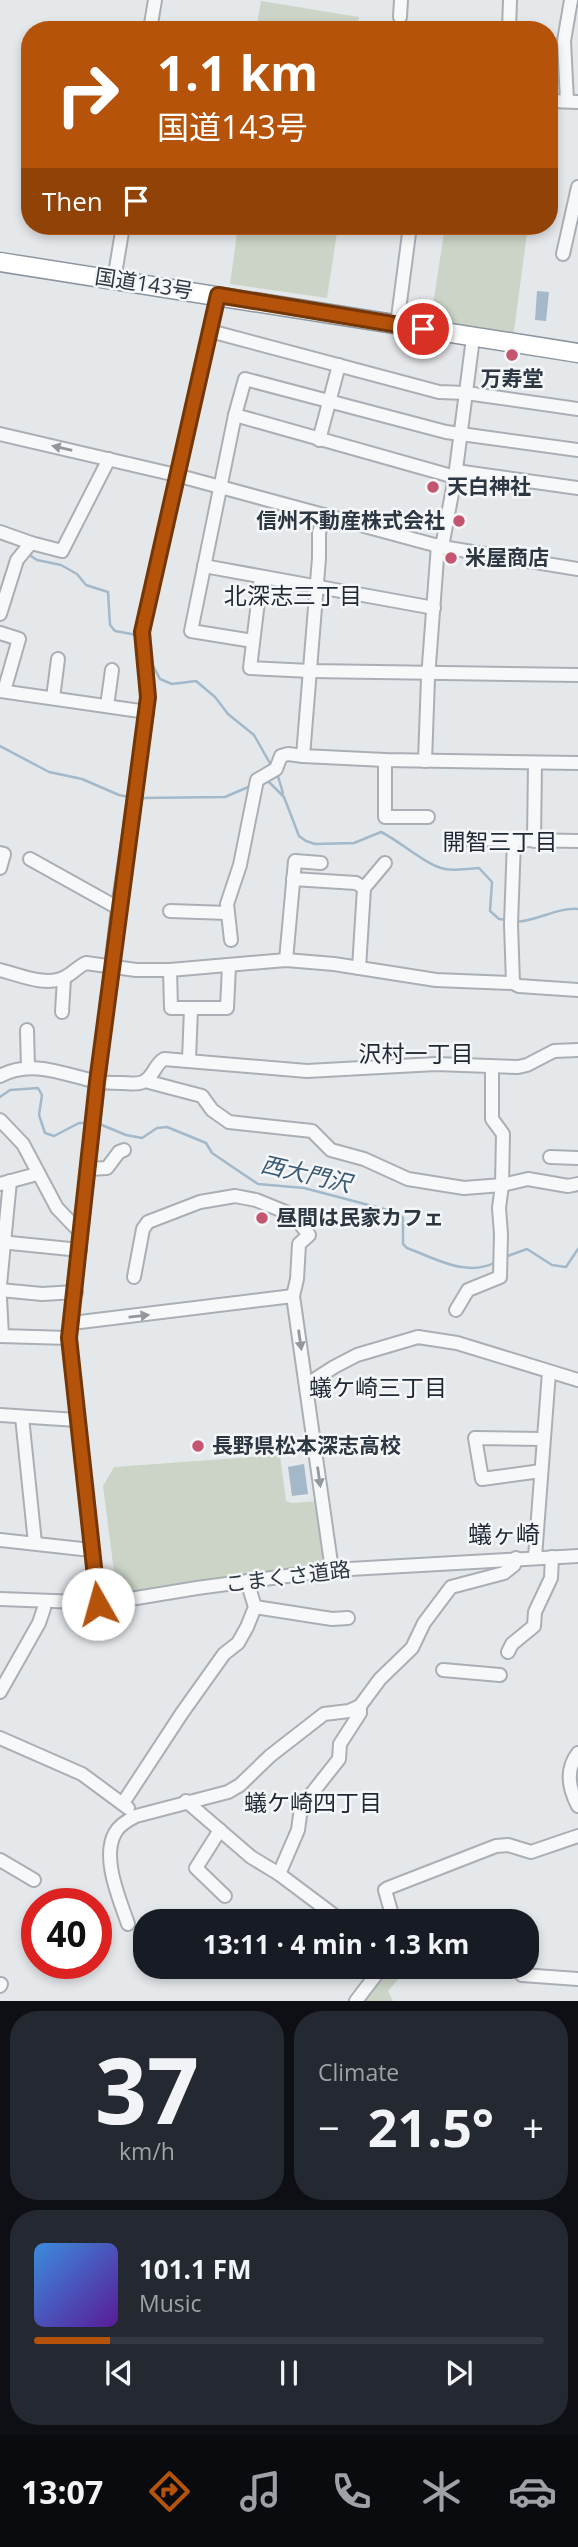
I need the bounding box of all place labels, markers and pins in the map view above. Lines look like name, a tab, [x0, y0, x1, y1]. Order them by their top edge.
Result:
pin	[393, 299, 453, 359]
marker: 万寿堂	[504, 347, 520, 363]
place label: 万寿堂	[481, 364, 544, 392]
place label: 天白神社	[447, 472, 531, 500]
marker: 天白神社	[425, 479, 441, 495]
place label: 信州不動産株式会社	[256, 506, 445, 534]
marker: 信州不動産株式会社	[451, 513, 467, 529]
place label: 米屋商店	[465, 543, 549, 571]
marker: 米屋商店	[443, 550, 459, 566]
place label: 昼間は民家カフェ	[276, 1203, 444, 1231]
marker: 昼間は民家カフェ	[254, 1210, 270, 1226]
place label: 長野県松本深志高校	[212, 1431, 401, 1459]
marker: 長野県松本深志高校	[190, 1438, 206, 1454]

